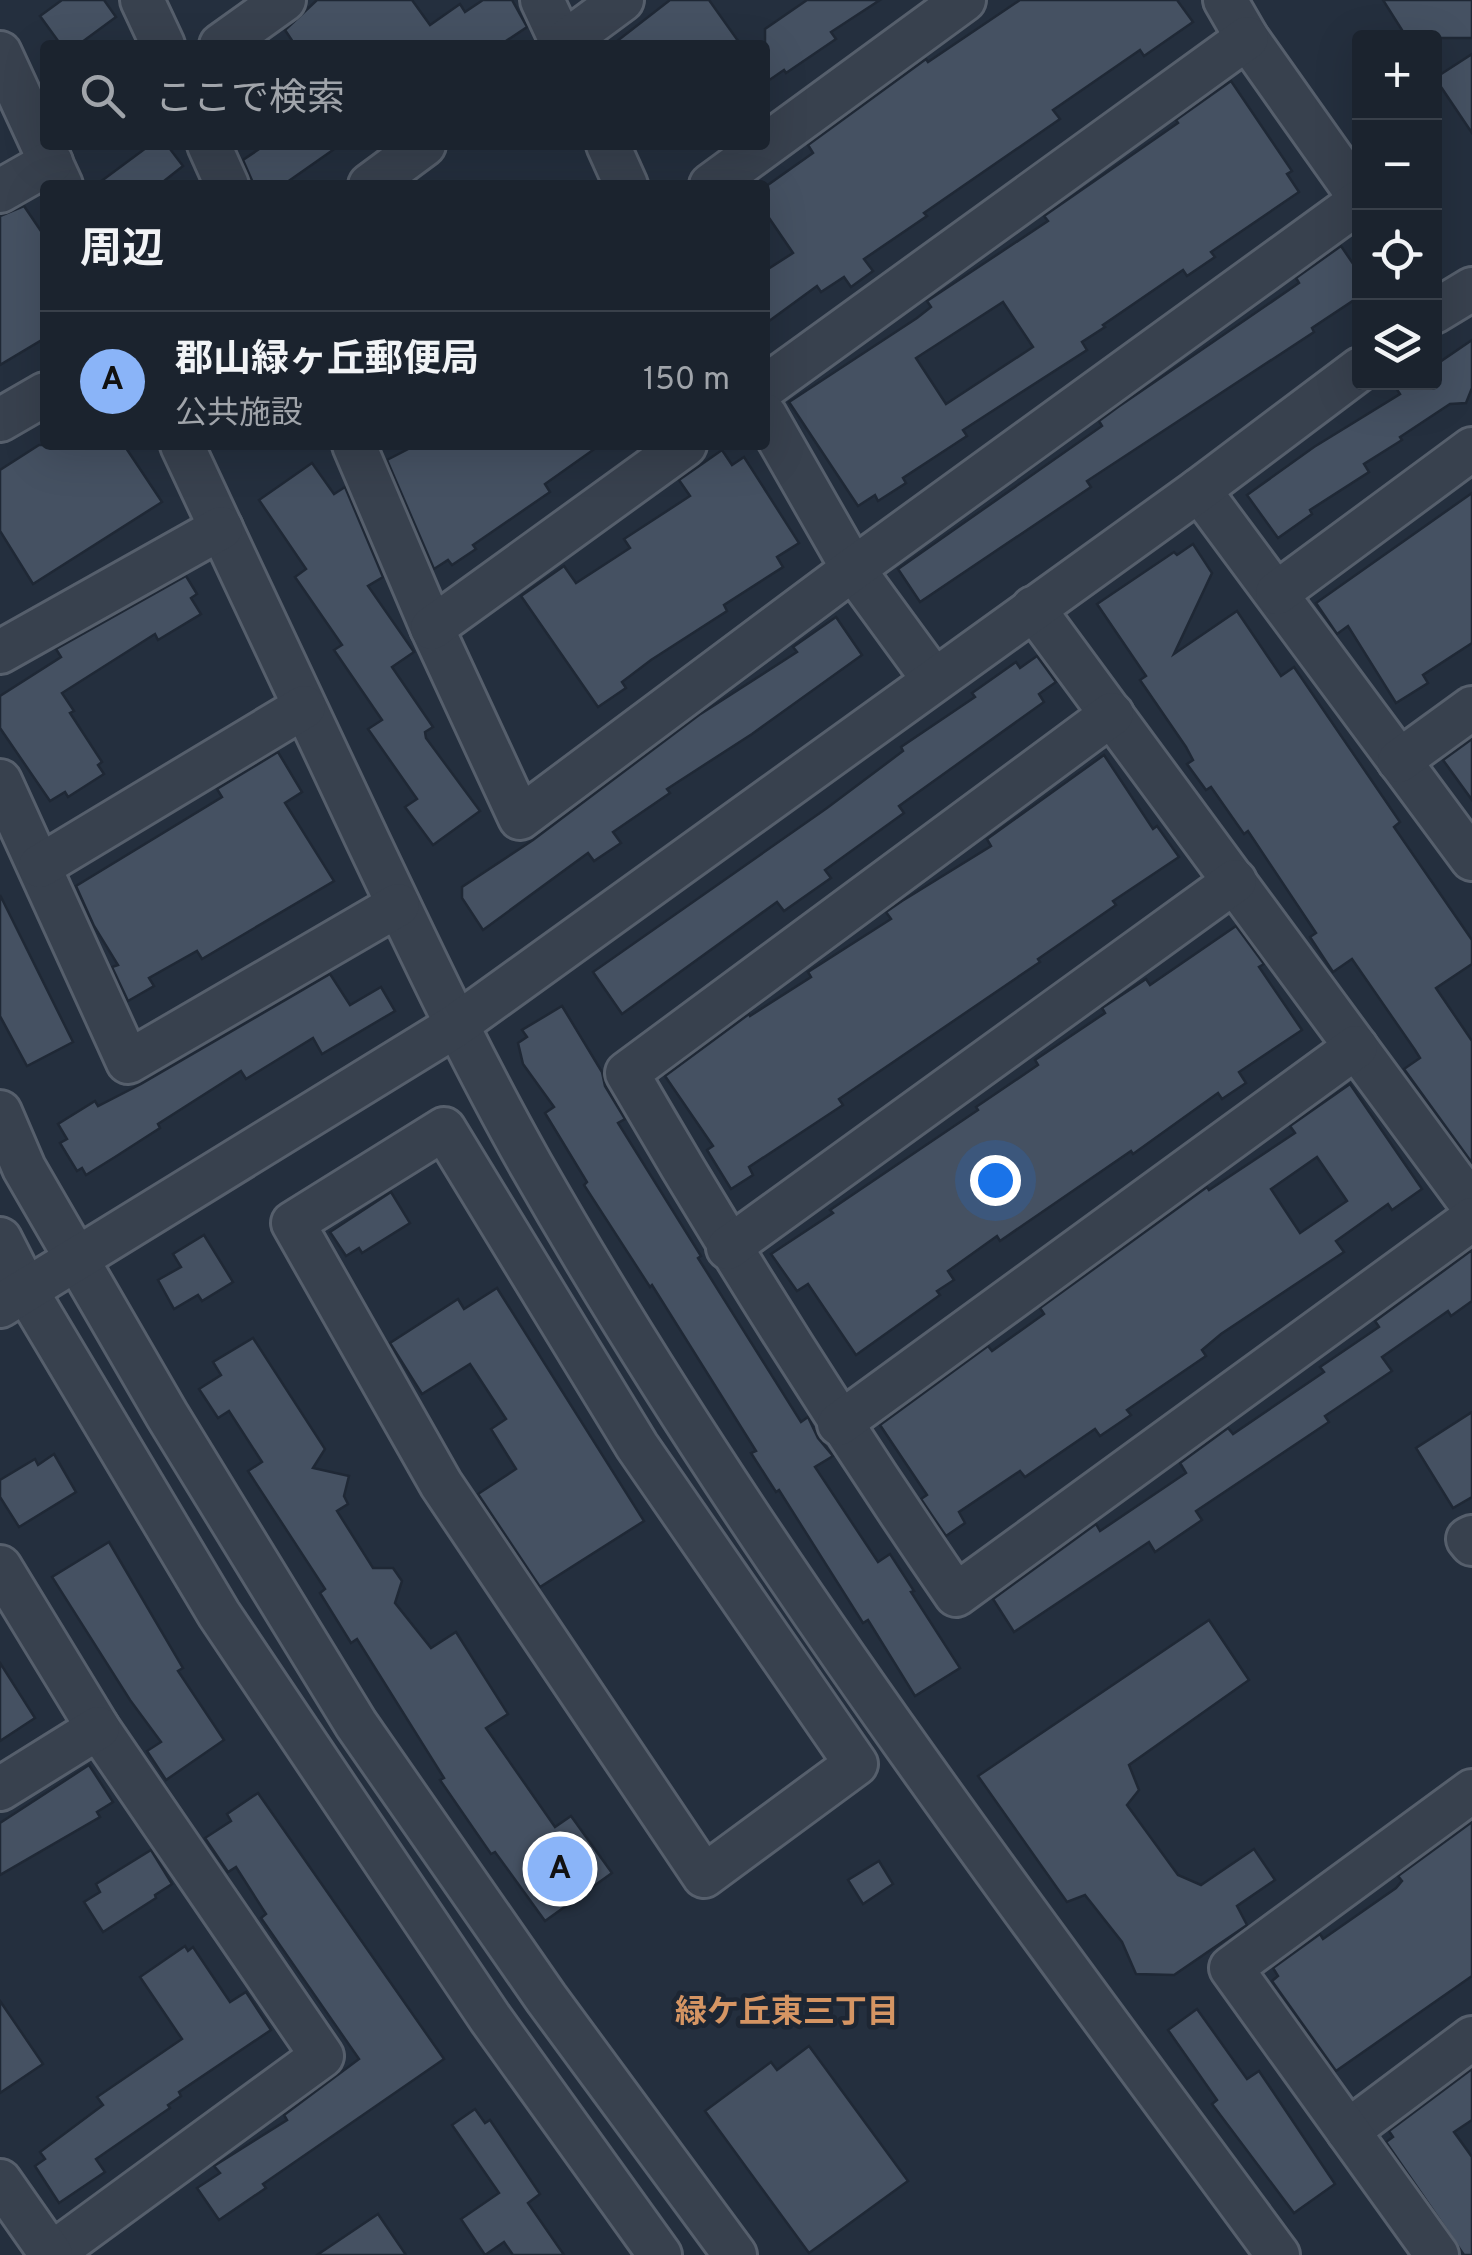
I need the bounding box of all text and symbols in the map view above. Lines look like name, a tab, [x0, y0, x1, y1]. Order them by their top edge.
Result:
map controls	[1352, 30, 1442, 390]
button: +	[1352, 30, 1442, 120]
search box	[40, 40, 770, 150]
icon: search	[75, 68, 130, 123]
text: ここで検索	[155, 76, 345, 125]
button: −	[1352, 120, 1442, 210]
button: locate	[1352, 210, 1442, 300]
text: 周辺	[80, 225, 164, 278]
button: layers	[1352, 300, 1442, 390]
text: 郡山緑ヶ丘郵便局	[175, 337, 479, 386]
text: A	[101, 361, 124, 401]
text: 150 m	[643, 361, 730, 401]
text: 公共施設	[175, 395, 303, 435]
your location	[970, 1155, 1021, 1206]
pin: A	[528, 1832, 592, 1906]
district label: 緑ケ丘東三丁目	[675, 1994, 899, 2034]

